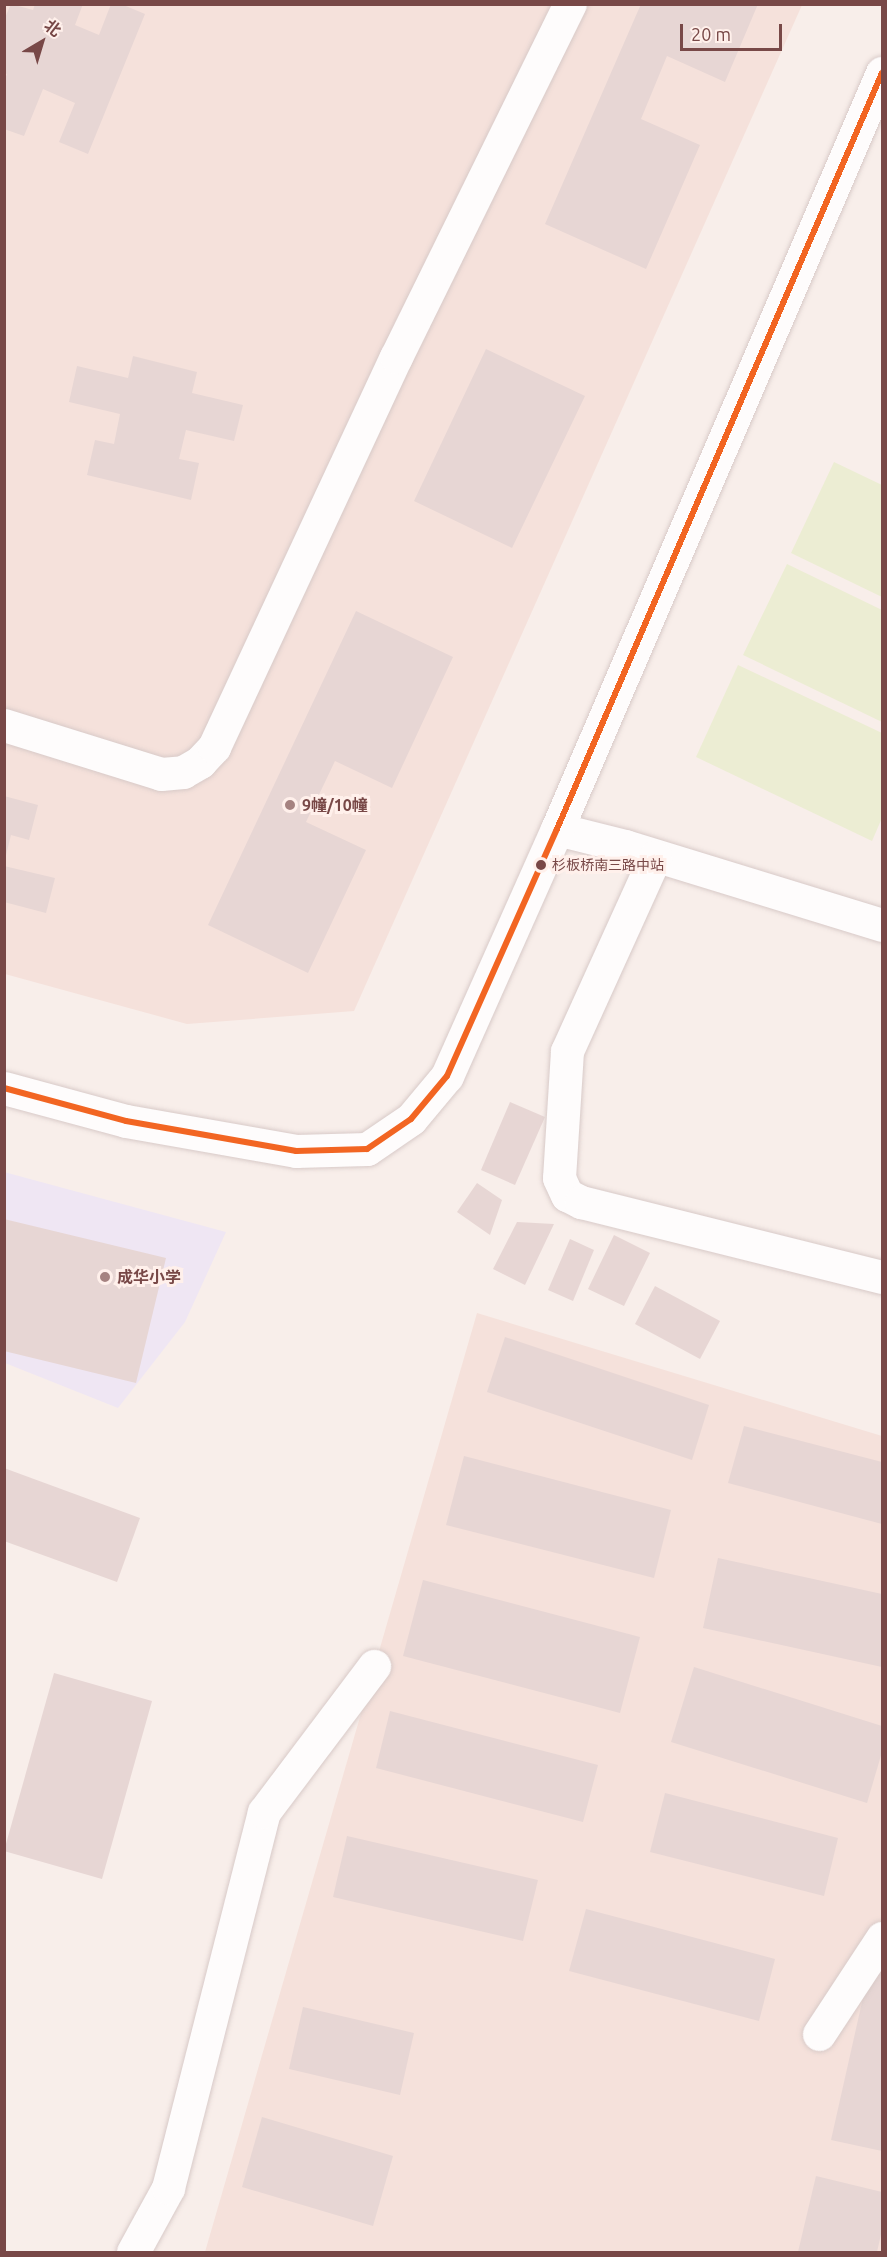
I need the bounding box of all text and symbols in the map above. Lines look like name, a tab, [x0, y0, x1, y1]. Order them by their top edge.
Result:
north arrow	[12, 12, 72, 72]
scale bar	[683, 12, 785, 50]
text: 北	[41, 16, 65, 40]
text: 20 m	[691, 24, 731, 44]
place label: 9幢/10幢	[302, 795, 368, 815]
marker: 9幢/10幢	[283, 798, 297, 812]
place label: 杉板桥南三路中站	[552, 857, 664, 873]
marker: 杉板桥南三路中站	[535, 859, 547, 871]
place label: 成华小学	[117, 1267, 181, 1287]
marker: 成华小学	[98, 1270, 112, 1284]

